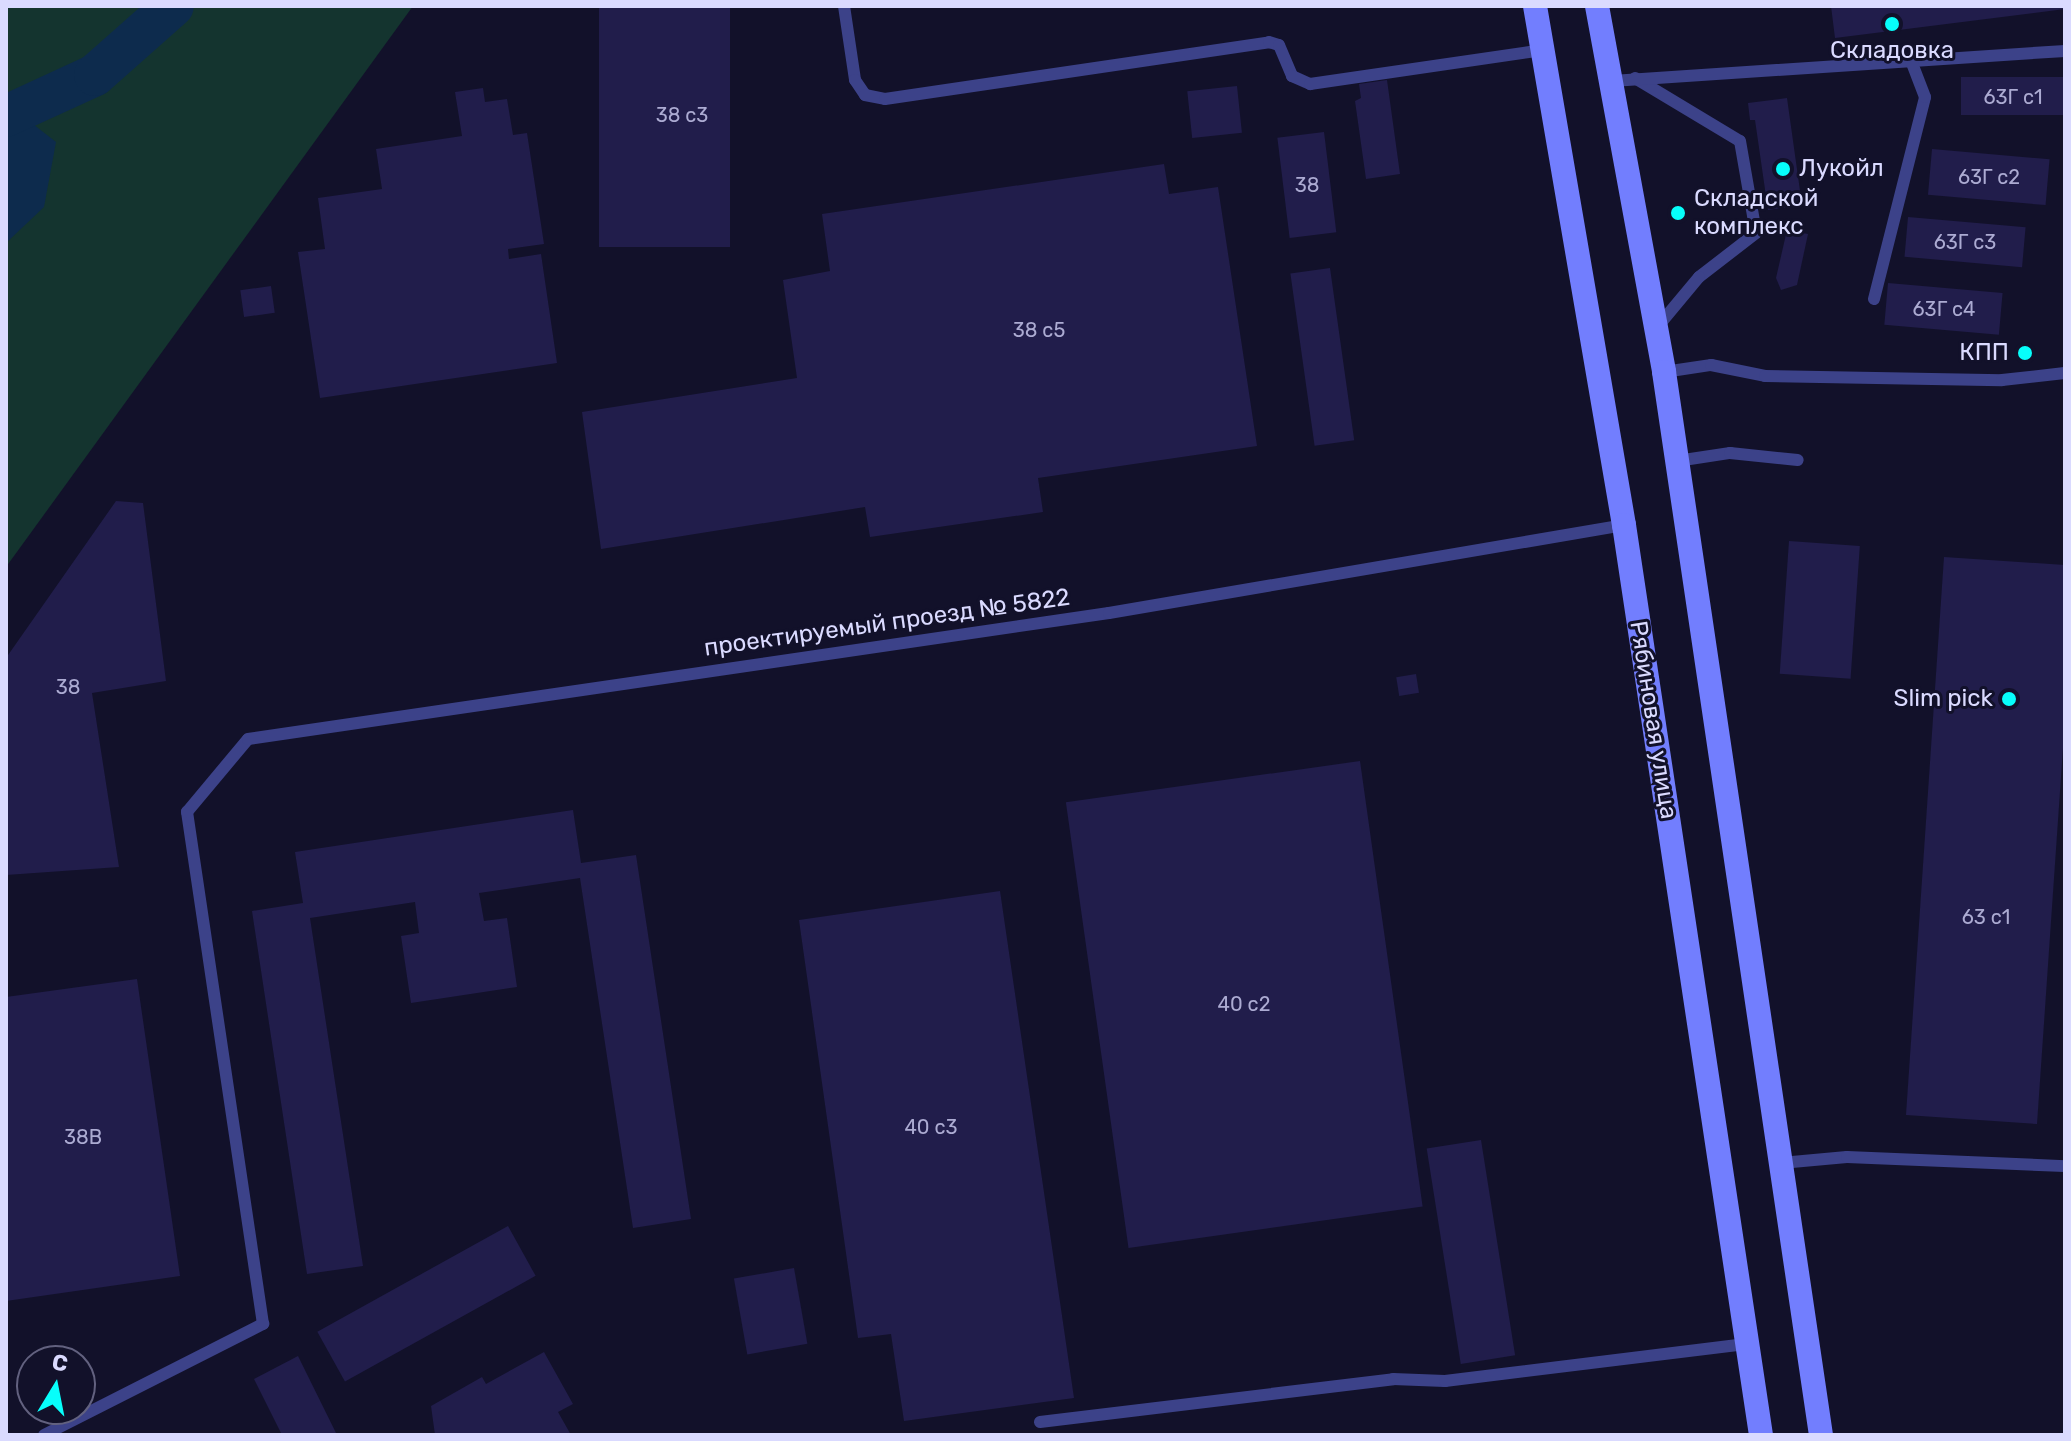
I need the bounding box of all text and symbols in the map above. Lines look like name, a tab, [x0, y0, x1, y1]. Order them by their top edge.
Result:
marker: Складовка	[1883, 15, 1901, 33]
place label: Складовка	[1830, 37, 1954, 65]
house number: 63Г с1	[1983, 85, 2043, 109]
house number: 38 с3	[656, 103, 708, 127]
place label: Лукойл	[1799, 155, 1884, 183]
marker: Лукойл	[1774, 160, 1792, 178]
house number: 63Г с2	[1958, 165, 2020, 189]
house number: 38	[1295, 173, 1319, 197]
place label: Складской комплекс	[1694, 185, 1818, 241]
marker: Складской комплекс	[1669, 204, 1687, 222]
house number: 63Г с3	[1934, 230, 1996, 254]
house number: 63Г с4	[1913, 297, 1975, 321]
house number: 38 с5	[1013, 318, 1065, 342]
place label: КПП	[1959, 339, 2009, 367]
marker: КПП	[2016, 344, 2034, 362]
street label: проектируемый проезд № 5822	[702, 583, 1072, 663]
street label: Рябиновая улица	[1623, 619, 1683, 821]
house number: 38	[56, 675, 80, 699]
place label: Slim pick	[1893, 685, 1993, 713]
marker: Slim pick	[2000, 690, 2018, 708]
house number: 63 с1	[1962, 905, 2010, 929]
house number: 40 с2	[1218, 992, 1270, 1016]
house number: 40 с3	[904, 1115, 958, 1139]
house number: 38В	[64, 1125, 102, 1149]
north arrow	[16, 1345, 96, 1425]
text: С	[50, 1348, 70, 1377]

